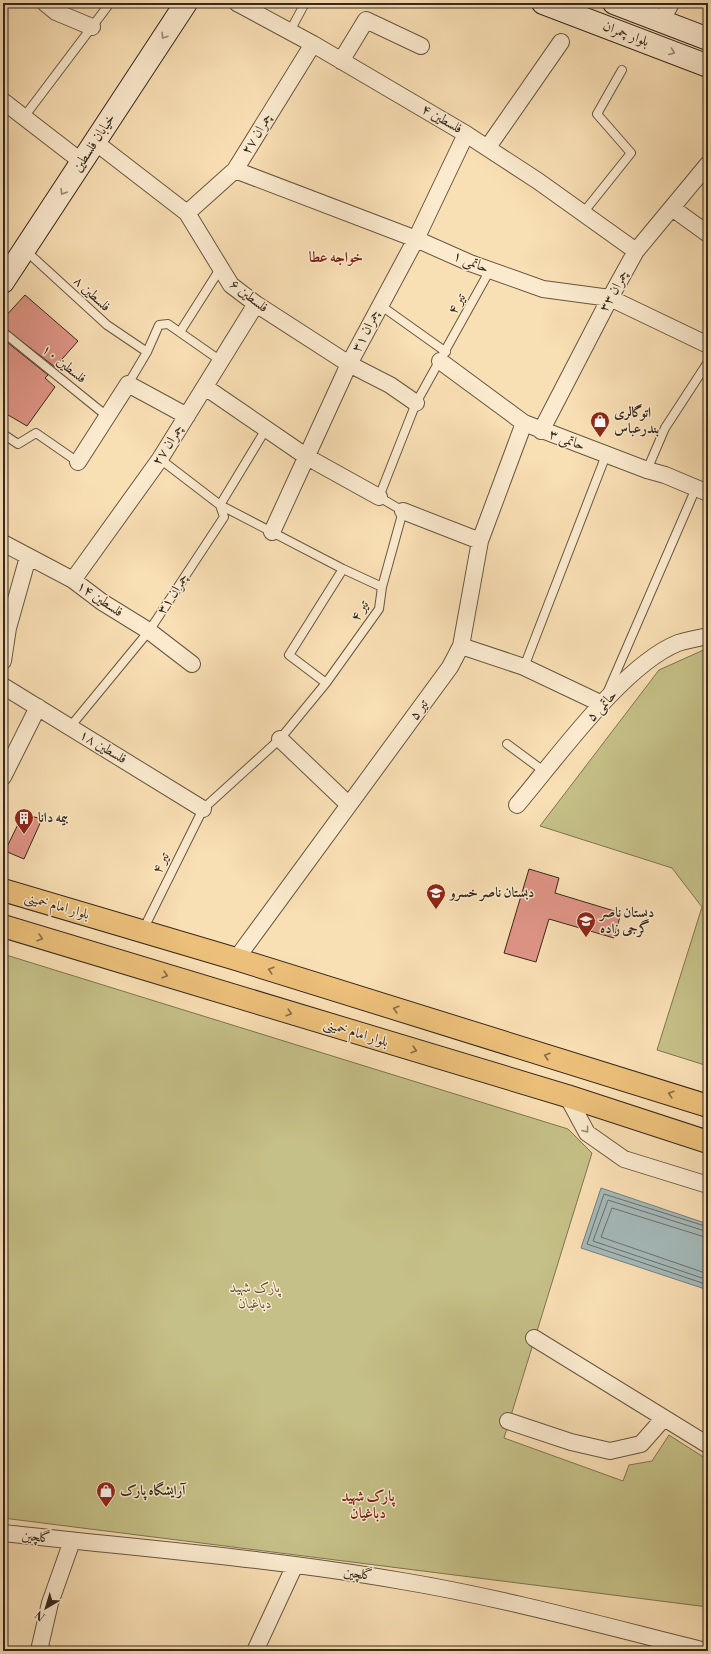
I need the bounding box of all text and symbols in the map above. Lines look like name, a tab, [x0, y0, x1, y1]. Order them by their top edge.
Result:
street label: بلوار چمران	[600, 17, 652, 51]
one-way arrow	[162, 31, 169, 38]
one-way arrow	[668, 47, 675, 55]
street label: فلسطین ۴	[418, 100, 466, 138]
street label: چمران ۲۷	[237, 110, 277, 158]
street label: خیابان فلسطین	[69, 111, 119, 175]
one-way arrow	[60, 188, 68, 195]
street label: حاتمی ۱	[450, 247, 492, 277]
district label: خواجه عطا	[309, 248, 363, 267]
street label: چمران ۳۳	[595, 267, 633, 315]
street label: فلسطین ۸	[70, 272, 114, 316]
street label: فلسطین ۶	[226, 275, 272, 317]
street label: تیر ۴	[444, 290, 470, 318]
street label: چمران ۳۱	[348, 307, 384, 355]
street label: فلسطین ۱۰	[38, 340, 90, 388]
place label: اتوگالری بندرعباس	[614, 403, 659, 438]
shop icon: اتوگالری بندرعباس	[589, 410, 611, 438]
street label: چمران ۲۷	[148, 421, 188, 469]
street label: حاتمی ۳	[546, 425, 588, 455]
street label: چمران ۳۱	[153, 570, 193, 618]
street label: فلسطین ۱۴	[73, 577, 127, 621]
street label: تیر ۴	[347, 597, 373, 625]
street label: حاتمی ۵	[583, 686, 621, 726]
street label: تیر ۵	[405, 696, 433, 724]
street label: فلسطین ۱۸	[76, 726, 130, 768]
building icon: بیمه دانا	[13, 807, 35, 835]
place label: بیمه دانا	[38, 809, 69, 827]
street label: تیر ۴	[148, 849, 174, 877]
school or university icon: دبستان ناصر خسرو	[425, 882, 447, 910]
place label: دبستان ناصر خسرو	[448, 884, 534, 902]
street label: بلوار امام خمینی	[22, 888, 92, 927]
place label: دبستان ناصر گرجی زاده	[598, 904, 654, 938]
school or university icon: دبستان ناصر گرجی زاده	[575, 910, 597, 938]
one-way arrow	[37, 933, 44, 942]
one-way arrow	[268, 966, 275, 975]
one-way arrow	[161, 970, 168, 979]
one-way arrow	[392, 1005, 399, 1014]
one-way arrow	[286, 1008, 293, 1017]
street label: بلوار امام خمینی	[320, 1015, 391, 1054]
one-way arrow	[410, 1045, 417, 1054]
one-way arrow	[543, 1052, 550, 1060]
one-way arrow	[667, 1090, 674, 1099]
one-way arrow	[581, 1125, 588, 1132]
park label: پارک شهید دباغیان	[230, 1279, 282, 1313]
shop icon: آرایشگاه پارک	[95, 1480, 117, 1508]
place label: آرایشگاه پارک	[120, 1481, 187, 1501]
district label: پارک شهید دباغیان	[341, 1487, 396, 1523]
street label: گلچین	[21, 1527, 51, 1547]
street label: گلچین	[342, 1563, 374, 1585]
north arrow	[26, 1588, 66, 1628]
text: N	[32, 1607, 48, 1623]

